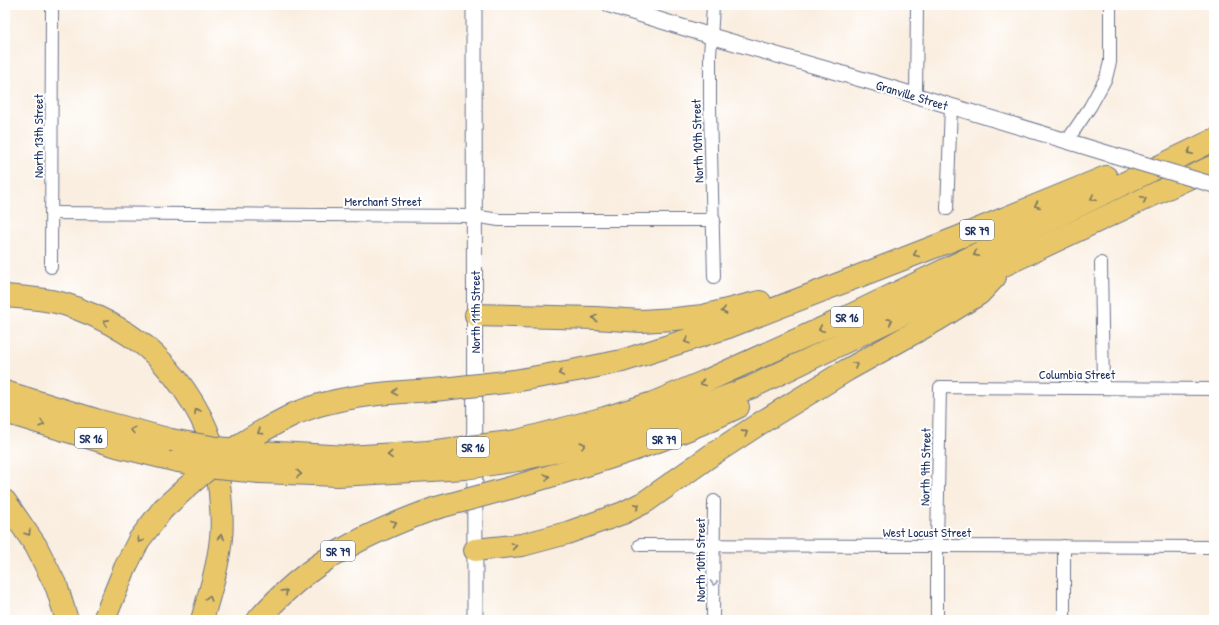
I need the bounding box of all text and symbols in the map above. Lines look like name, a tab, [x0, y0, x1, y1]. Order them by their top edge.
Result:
street label: Granville Street	[874, 76, 951, 115]
street label: North 13th Street	[29, 94, 47, 178]
street label: North 10th Street	[687, 98, 707, 183]
one-way arrow	[1187, 147, 1194, 155]
street label: Merchant Street	[344, 192, 422, 210]
one-way arrow	[1090, 193, 1097, 201]
one-way arrow	[1140, 196, 1148, 204]
one-way arrow	[1034, 201, 1041, 209]
road number: SR 79	[960, 220, 994, 240]
one-way arrow	[913, 249, 920, 257]
one-way arrow	[973, 249, 980, 257]
street label: North 11th Street	[466, 270, 484, 353]
one-way arrow	[720, 307, 727, 315]
road number: SR 16	[831, 307, 863, 327]
one-way arrow	[592, 314, 598, 323]
one-way arrow	[885, 318, 893, 326]
one-way arrow	[103, 319, 110, 327]
one-way arrow	[818, 324, 825, 332]
one-way arrow	[684, 336, 691, 345]
one-way arrow	[851, 363, 858, 370]
street label: Columbia Street	[1039, 365, 1116, 383]
one-way arrow	[558, 368, 564, 377]
one-way arrow	[699, 378, 706, 386]
one-way arrow	[392, 388, 398, 397]
one-way arrow	[195, 408, 202, 415]
one-way arrow	[38, 419, 45, 428]
one-way arrow	[130, 426, 137, 435]
street label: North 9th Street	[915, 427, 935, 506]
road number: SR 16	[75, 428, 107, 448]
one-way arrow	[257, 428, 264, 435]
road number: SR 79	[647, 429, 681, 449]
one-way arrow	[740, 431, 747, 438]
road number: SR 16	[457, 437, 489, 457]
one-way arrow	[580, 441, 586, 449]
one-way arrow	[387, 451, 393, 460]
one-way arrow	[296, 469, 302, 478]
one-way arrow	[543, 473, 550, 482]
one-way arrow	[633, 503, 640, 511]
street label: North 10th Street	[691, 518, 709, 602]
one-way arrow	[391, 520, 398, 528]
street label: West Locust Street	[883, 523, 972, 541]
one-way arrow	[23, 528, 30, 535]
one-way arrow	[216, 534, 225, 540]
one-way arrow	[137, 536, 145, 543]
road number: SR 79	[321, 541, 355, 561]
one-way arrow	[511, 542, 517, 551]
one-way arrow	[709, 580, 718, 586]
one-way arrow	[280, 589, 288, 597]
one-way arrow	[204, 595, 213, 602]

